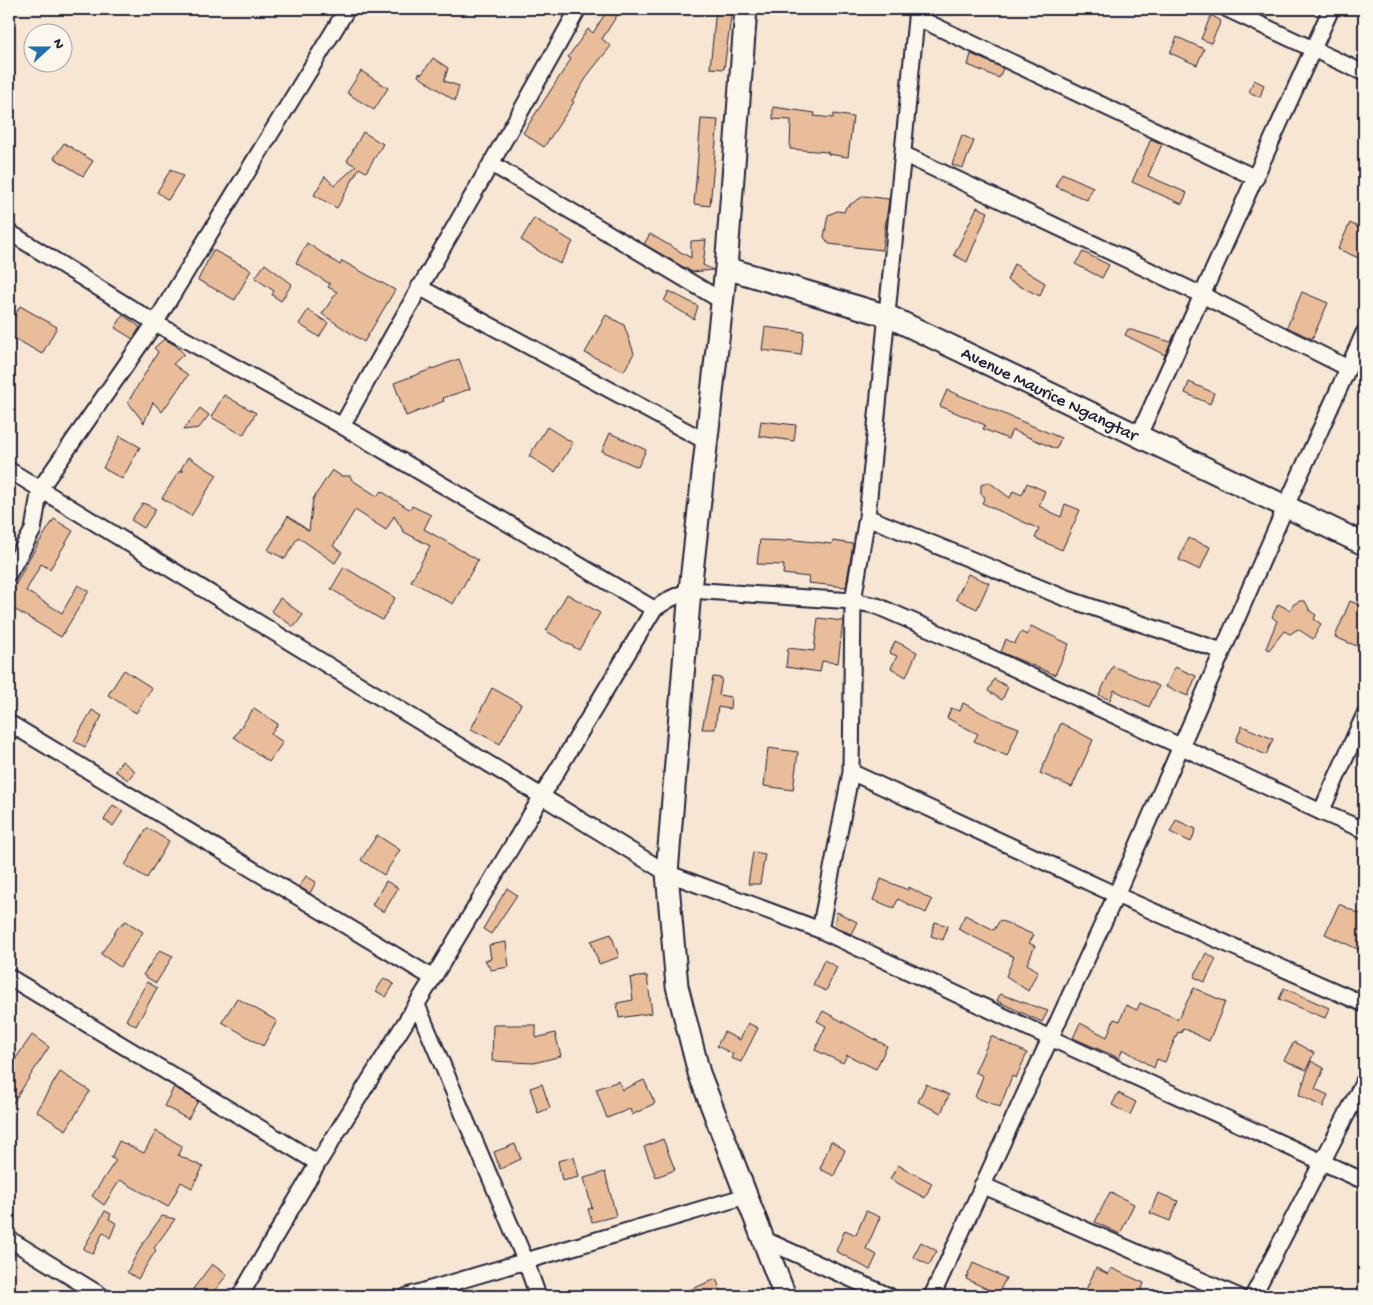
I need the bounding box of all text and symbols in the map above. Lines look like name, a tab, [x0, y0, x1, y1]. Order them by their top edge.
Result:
north arrow	[22, 22, 72, 72]
text: N	[48, 37, 67, 52]
street label: Avenue Maurice Ngangtar	[957, 343, 1142, 448]

